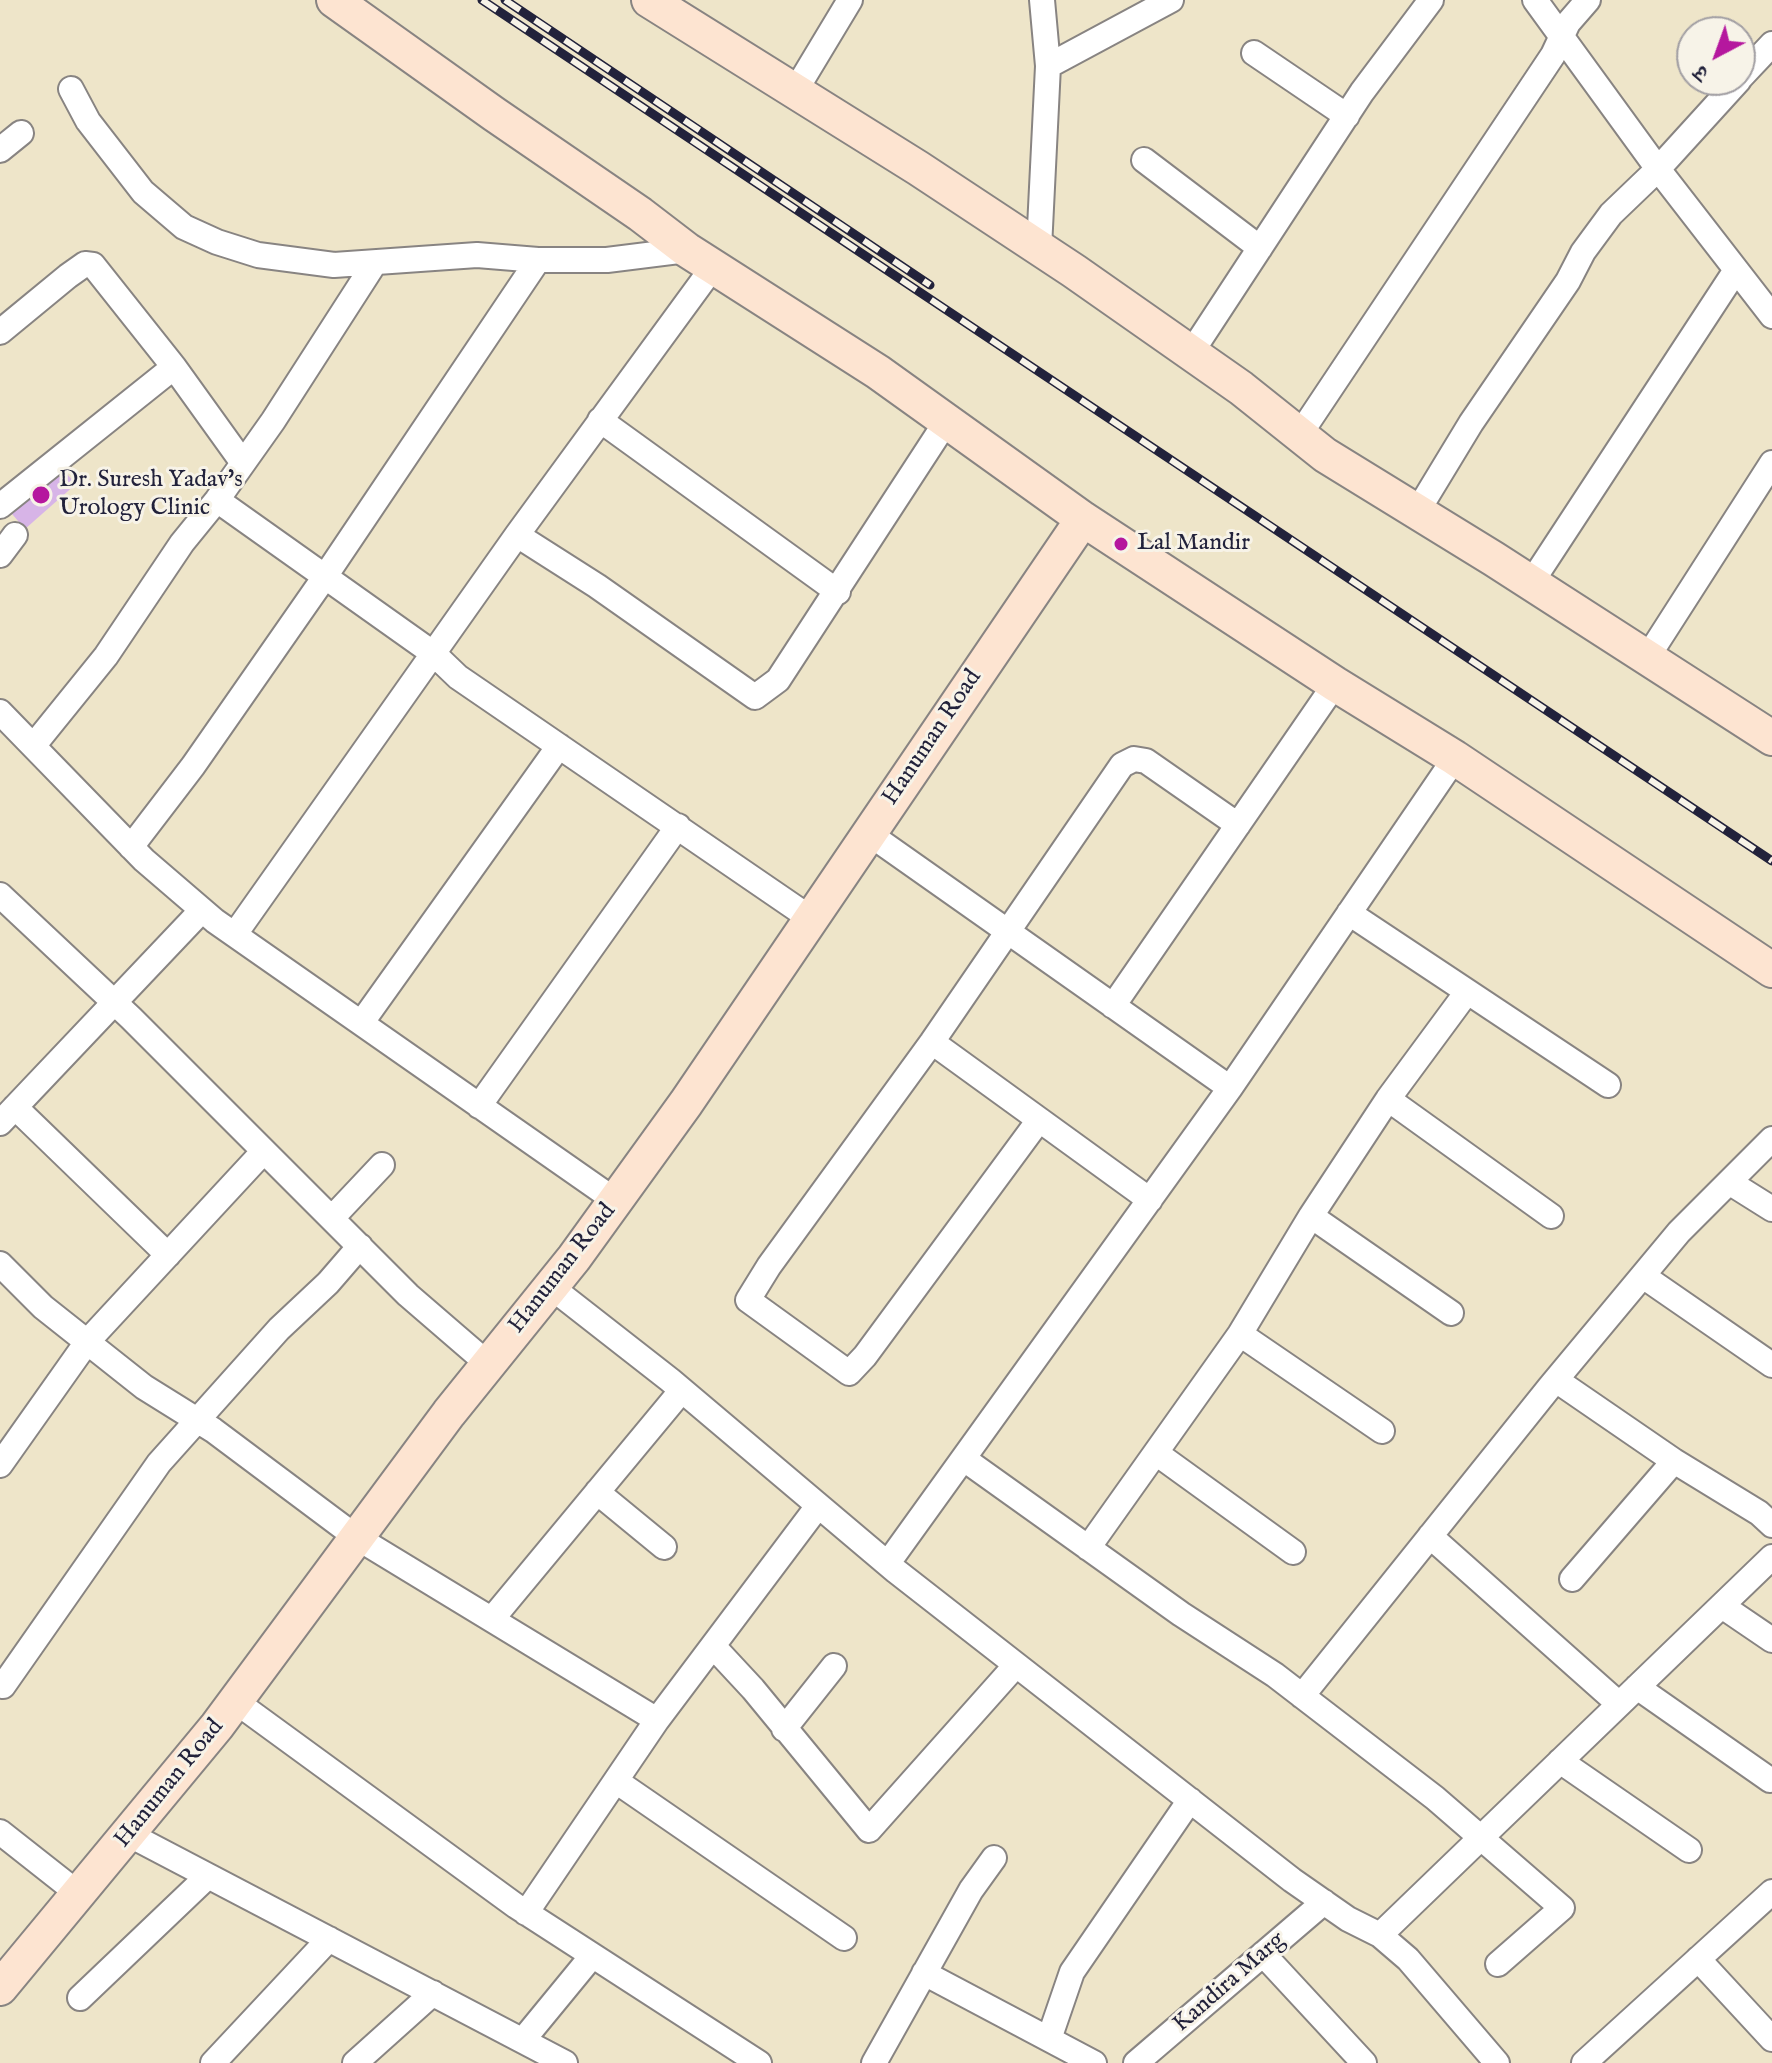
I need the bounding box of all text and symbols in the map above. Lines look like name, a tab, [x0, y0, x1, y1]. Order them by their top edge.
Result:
north arrow	[1676, 16, 1756, 96]
text: उ	[1688, 58, 1715, 87]
place label: Dr. Suresh Yadav's Urology Clinic	[59, 467, 243, 523]
marker: Dr. Suresh Yadav's Urology Clinic	[30, 484, 52, 506]
place label: Lal Mandir	[1137, 530, 1250, 558]
marker: Lal Mandir	[1112, 535, 1130, 553]
street label: Hanuman Road	[877, 665, 989, 811]
street label: Hanuman Road	[503, 1198, 623, 1340]
street label: Hanuman Road	[109, 1714, 231, 1854]
street label: Kandira Marg	[1168, 1927, 1292, 2039]

